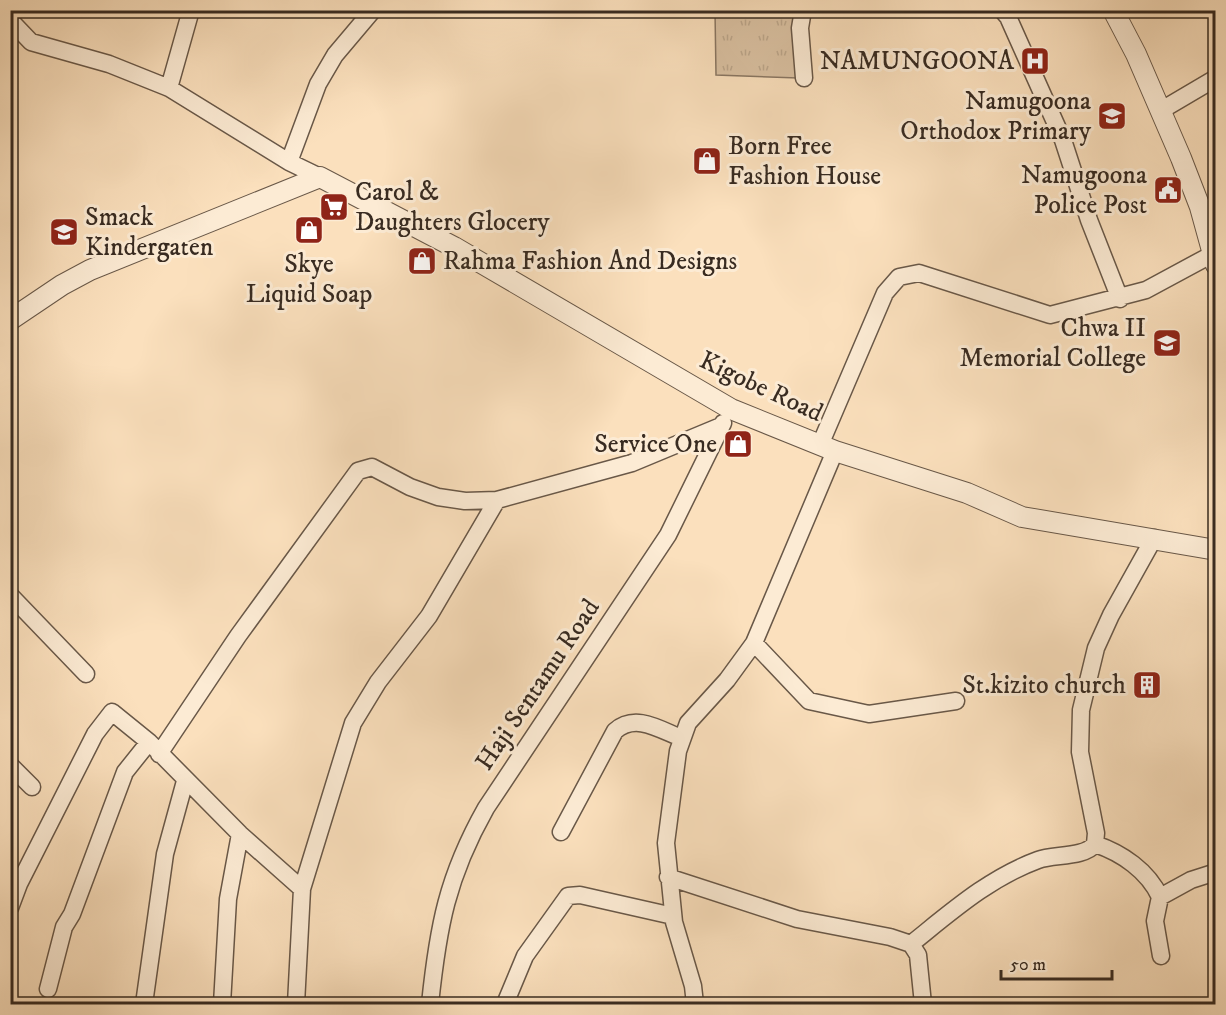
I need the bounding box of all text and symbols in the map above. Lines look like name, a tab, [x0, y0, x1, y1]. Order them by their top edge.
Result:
place label: NAMUNGOONA	[820, 45, 1014, 78]
hospital icon: NAMUNGOONA	[1019, 45, 1051, 77]
place label: Namugoona Orthodox Primary	[900, 85, 1092, 148]
school or university icon: Namugoona Orthodox Primary	[1096, 100, 1128, 132]
place label: Born Free Fashion House	[728, 130, 881, 193]
shop icon: Born Free Fashion House	[691, 145, 723, 177]
place label: Namugoona Police Post	[1021, 159, 1147, 222]
public building icon: Namugoona Police Post	[1152, 174, 1184, 206]
place label: Carol & Daughters Glocery	[355, 176, 550, 239]
supermarket icon: Carol & Daughters Glocery	[318, 191, 350, 223]
place label: Smack Kindergaten	[85, 201, 214, 264]
shop icon: Skye Liquid Soap	[293, 214, 325, 246]
school or university icon: Smack Kindergaten	[48, 216, 80, 248]
shop icon: Rahma Fashion And Designs	[406, 245, 438, 277]
place label: Rahma Fashion And Designs	[443, 245, 737, 278]
place label: Skye Liquid Soap	[246, 248, 372, 311]
place label: Chwa II Memorial College	[959, 312, 1146, 375]
school or university icon: Chwa II Memorial College	[1151, 327, 1183, 359]
street label: Kigobe Road	[694, 344, 828, 430]
place label: Service One	[594, 428, 717, 461]
shop icon: Service One	[722, 428, 754, 460]
street label: Haji Sentamu Road	[468, 593, 608, 777]
place label: St.kizito church	[962, 669, 1126, 702]
building icon: St.kizito church	[1131, 669, 1163, 701]
scale bar	[1001, 943, 1112, 981]
text: 50 m	[1010, 954, 1046, 976]

